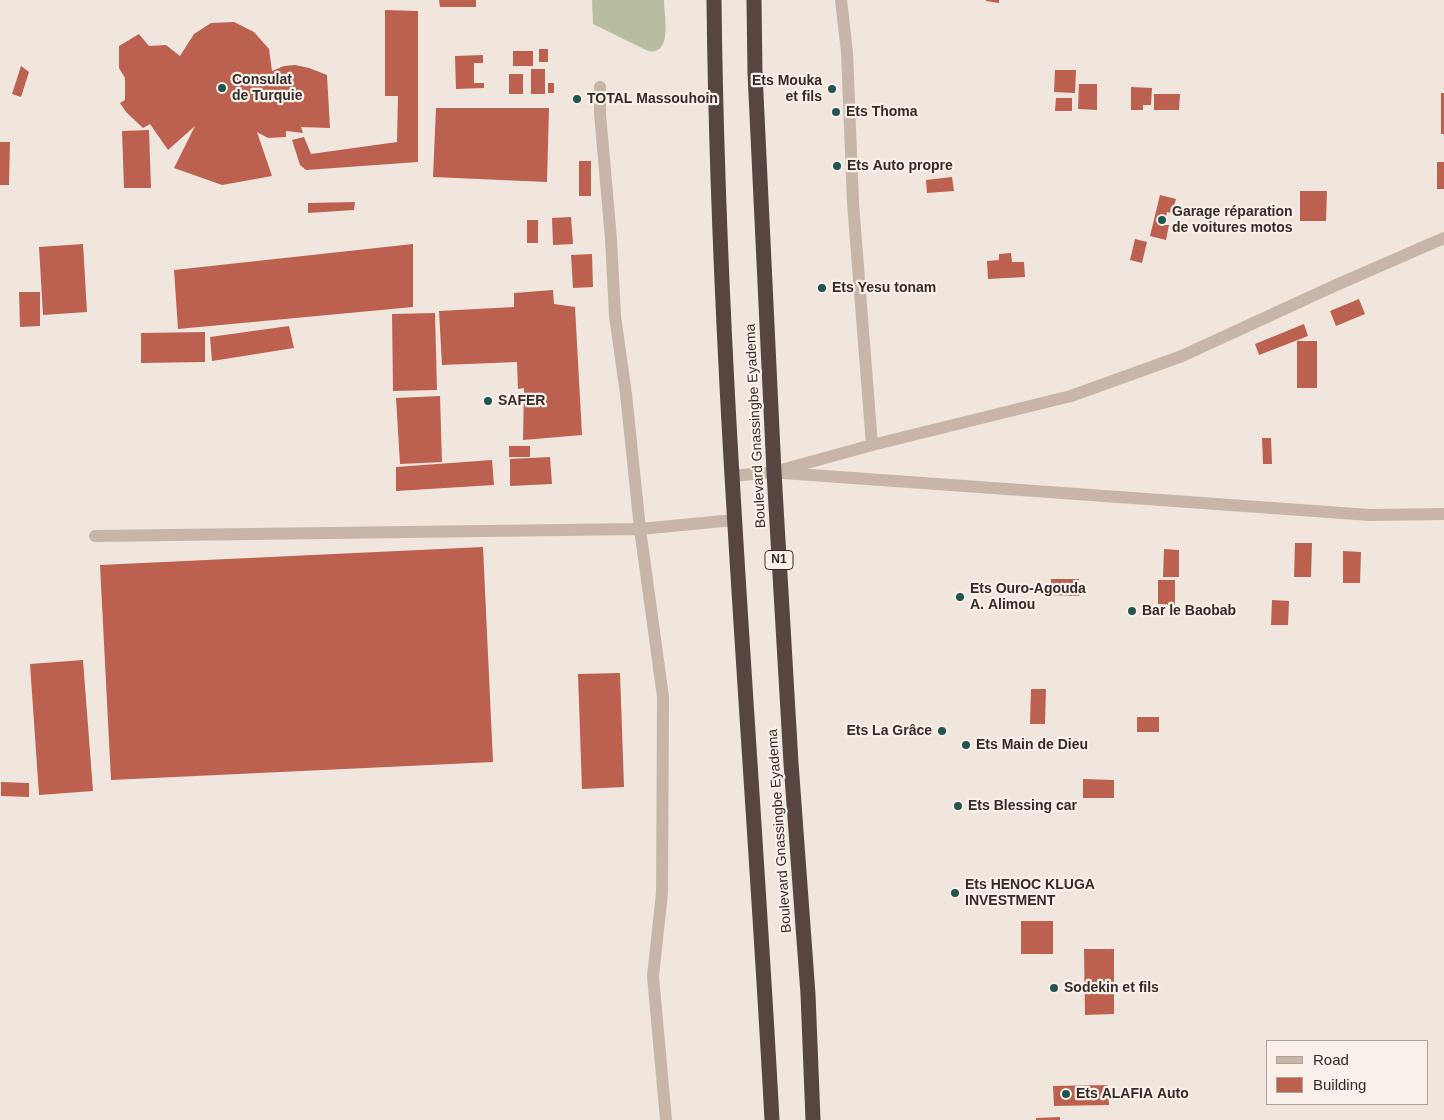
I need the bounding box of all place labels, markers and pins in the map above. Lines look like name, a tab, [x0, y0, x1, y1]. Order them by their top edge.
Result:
place label: Consulat de Turquie	[232, 72, 303, 104]
place label: Ets Mouka et fils	[752, 73, 822, 105]
marker: Consulat de Turquie	[216, 82, 228, 94]
marker: Ets Mouka et fils	[826, 83, 838, 95]
place label: TOTAL Massouhoin	[587, 91, 718, 107]
marker: TOTAL Massouhoin	[571, 93, 583, 105]
place label: Ets Thoma	[846, 104, 918, 120]
marker: Ets Thoma	[830, 106, 842, 118]
place label: Ets Auto propre	[847, 158, 953, 174]
marker: Ets Auto propre	[831, 160, 843, 172]
place label: Garage réparation de voitures motos	[1172, 204, 1293, 236]
marker: Garage réparation de voitures motos	[1156, 214, 1168, 226]
place label: Ets Yesu tonam	[832, 280, 936, 296]
marker: Ets Yesu tonam	[816, 282, 828, 294]
place label: SAFER	[498, 393, 545, 409]
marker: SAFER	[482, 395, 494, 407]
place label: Ets Ouro-Agouda A. Alimou	[970, 581, 1086, 614]
marker: Ets Ouro-Agouda A. Alimou	[954, 591, 966, 603]
place label: Bar le Baobab	[1142, 603, 1236, 619]
marker: Bar le Baobab	[1126, 605, 1138, 617]
place label: Ets La Grâce	[846, 723, 932, 739]
marker: Ets La Grâce	[936, 725, 948, 737]
place label: Ets Main de Dieu	[976, 737, 1088, 753]
marker: Ets Main de Dieu	[960, 739, 972, 751]
place label: Ets Blessing car	[968, 798, 1077, 814]
marker: Ets Blessing car	[952, 800, 964, 812]
place label: Ets HENOC KLUGA INVESTMENT	[965, 877, 1095, 910]
marker: Ets HENOC KLUGA INVESTMENT	[949, 887, 961, 899]
place label: Sodekin et fils	[1064, 980, 1159, 996]
marker: Sodekin et fils	[1048, 982, 1060, 994]
place label: Ets ALAFIA Auto	[1076, 1086, 1189, 1102]
marker: Ets ALAFIA Auto	[1060, 1088, 1072, 1100]

